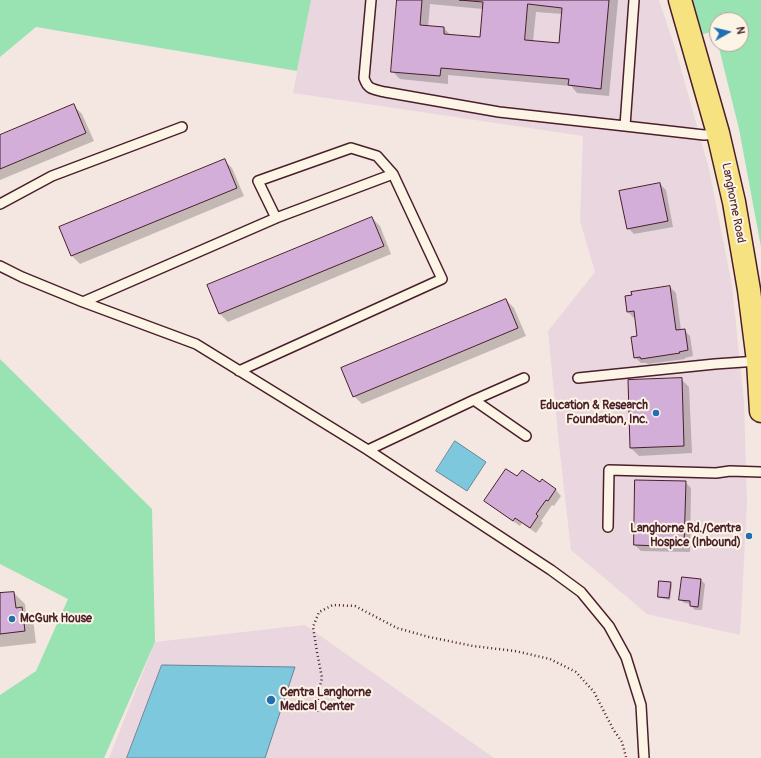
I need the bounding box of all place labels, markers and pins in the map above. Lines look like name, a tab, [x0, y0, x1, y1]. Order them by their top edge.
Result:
place label: Education & Research Foundation, Inc.	[540, 399, 648, 427]
marker: Education & Research Foundation, Inc.	[651, 408, 661, 418]
place label: Langhorne Rd./Centra Hospice (Inbound)	[630, 522, 741, 550]
marker: Langhorne Rd./Centra Hospice (Inbound)	[744, 531, 754, 541]
place label: McGurk House	[20, 612, 92, 626]
marker: McGurk House	[7, 614, 17, 624]
place label: Centra Langhorne Medical Center	[280, 686, 371, 714]
marker: Centra Langhorne Medical Center	[265, 694, 277, 706]

